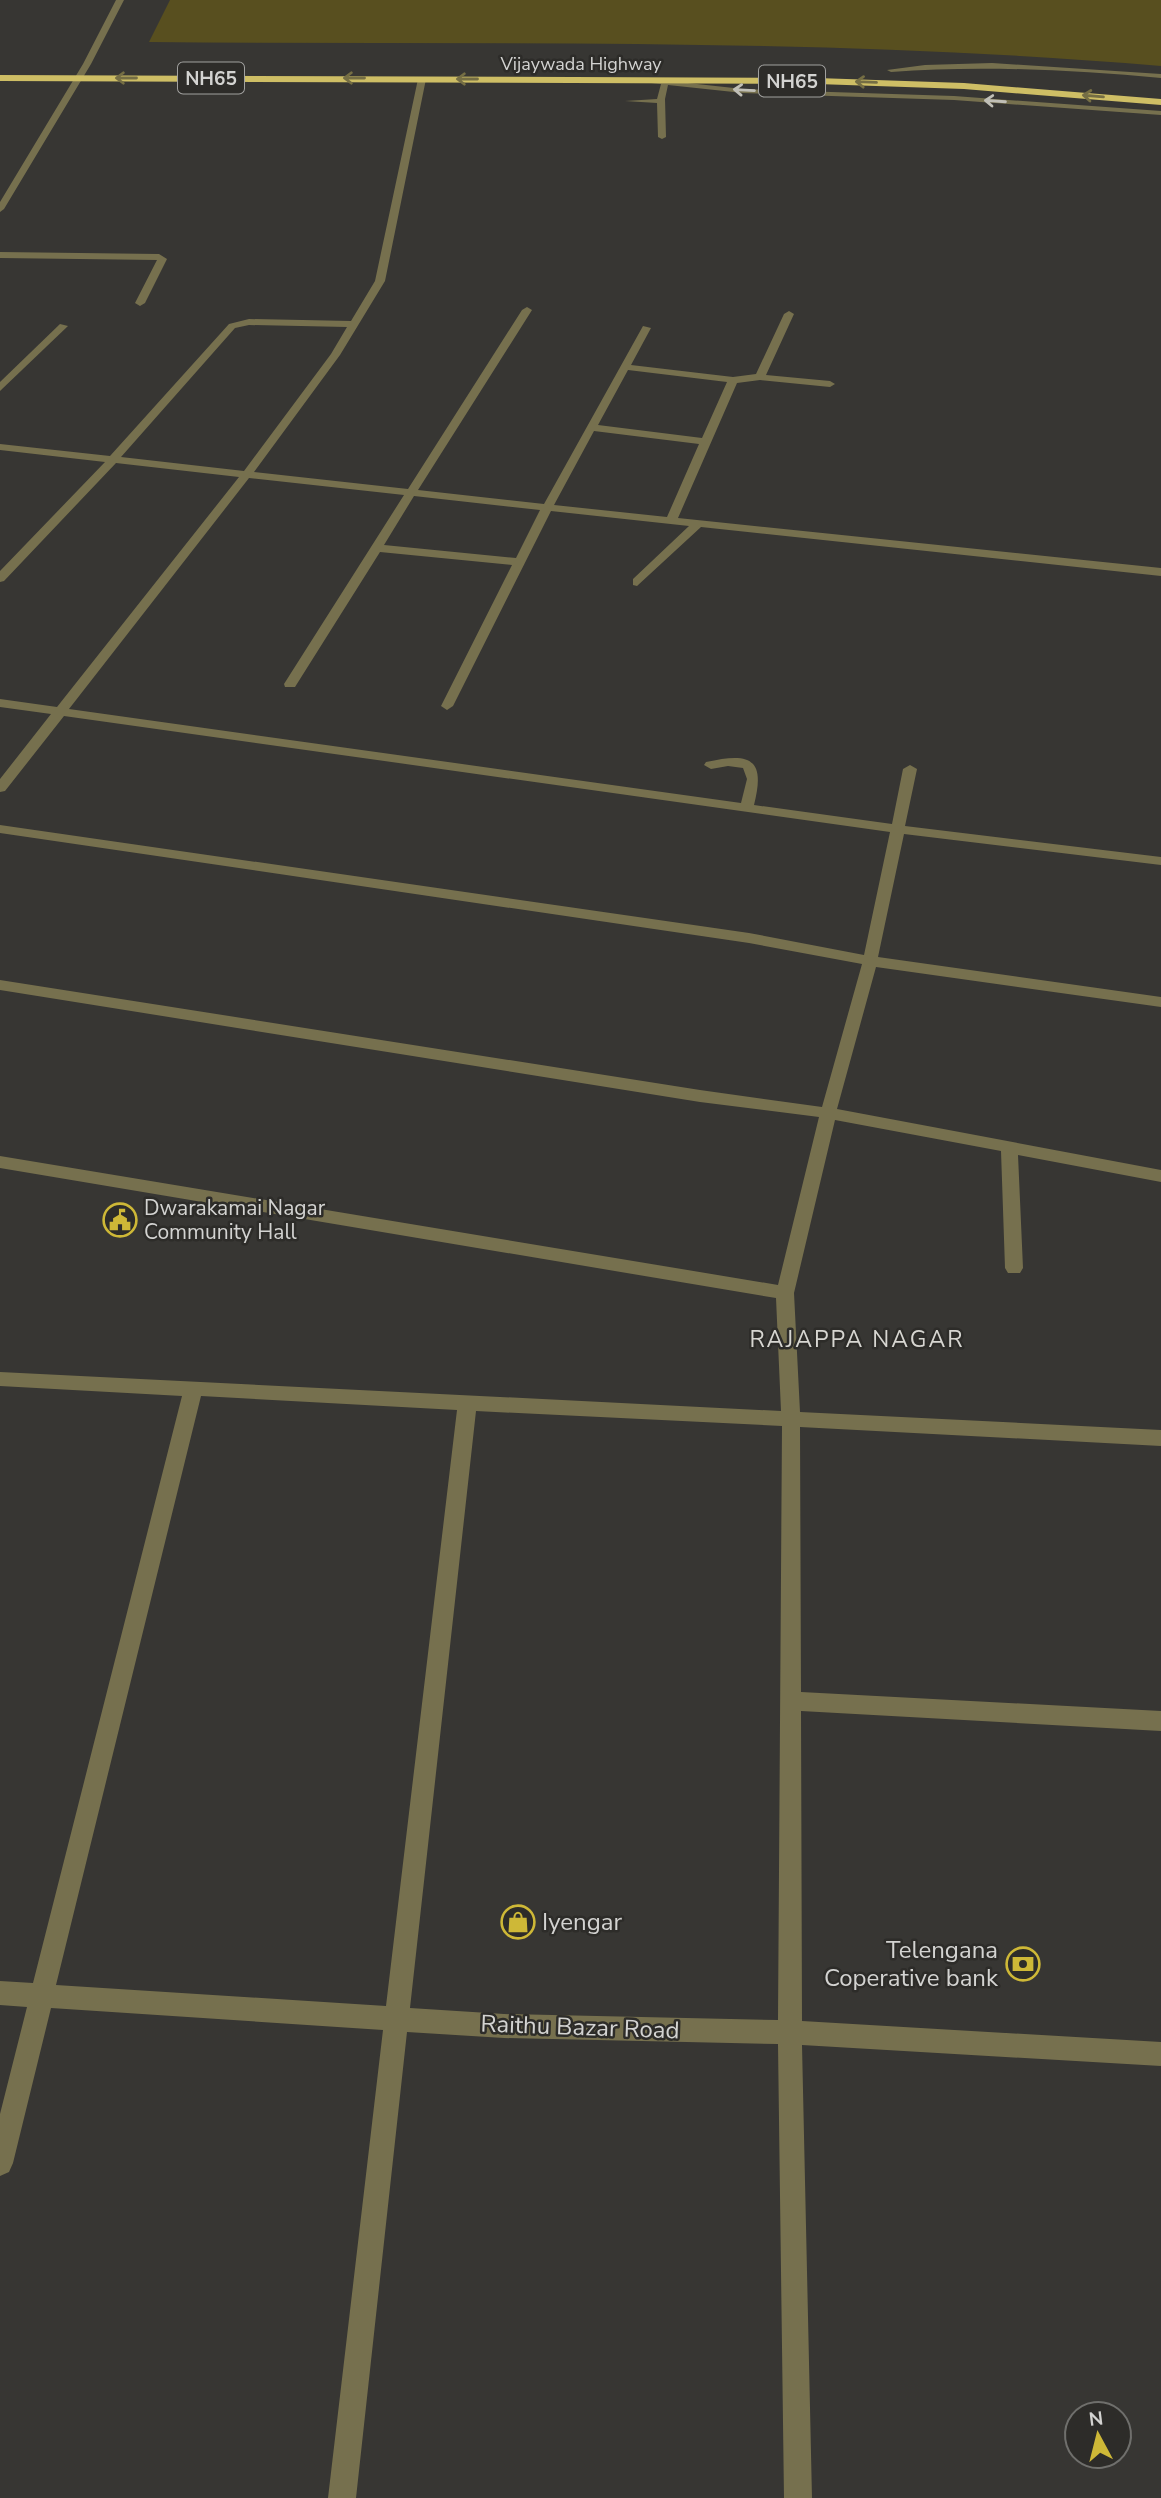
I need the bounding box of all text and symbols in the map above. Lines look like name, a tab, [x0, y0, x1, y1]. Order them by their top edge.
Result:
street label: Vijaywada Highway	[499, 52, 662, 76]
road number: NH65	[178, 62, 244, 94]
road number: NH65	[759, 66, 825, 96]
one-way arrow	[115, 71, 138, 85]
one-way arrow	[343, 71, 366, 85]
one-way arrow	[456, 72, 479, 86]
one-way arrow	[855, 76, 878, 89]
one-way arrow	[733, 83, 755, 96]
one-way arrow	[1082, 89, 1105, 102]
one-way arrow	[984, 94, 1007, 107]
place label: Dwarakamai Nagar Community Hall	[144, 1194, 326, 1246]
public building icon: Dwarakamai Nagar Community Hall	[101, 1201, 139, 1239]
district label: RAJAPPA NAGAR	[749, 1324, 965, 1355]
shop icon: Iyengar	[499, 1903, 537, 1941]
place label: Iyengar	[542, 1906, 622, 1938]
place label: Telengana Coperative bank	[824, 1934, 999, 1994]
bank icon: Telengana Coperative bank	[1004, 1945, 1042, 1983]
street label: Raithu Bazar Road	[480, 2008, 680, 2046]
north arrow	[1063, 2400, 1133, 2470]
text: N	[1087, 2405, 1105, 2433]

